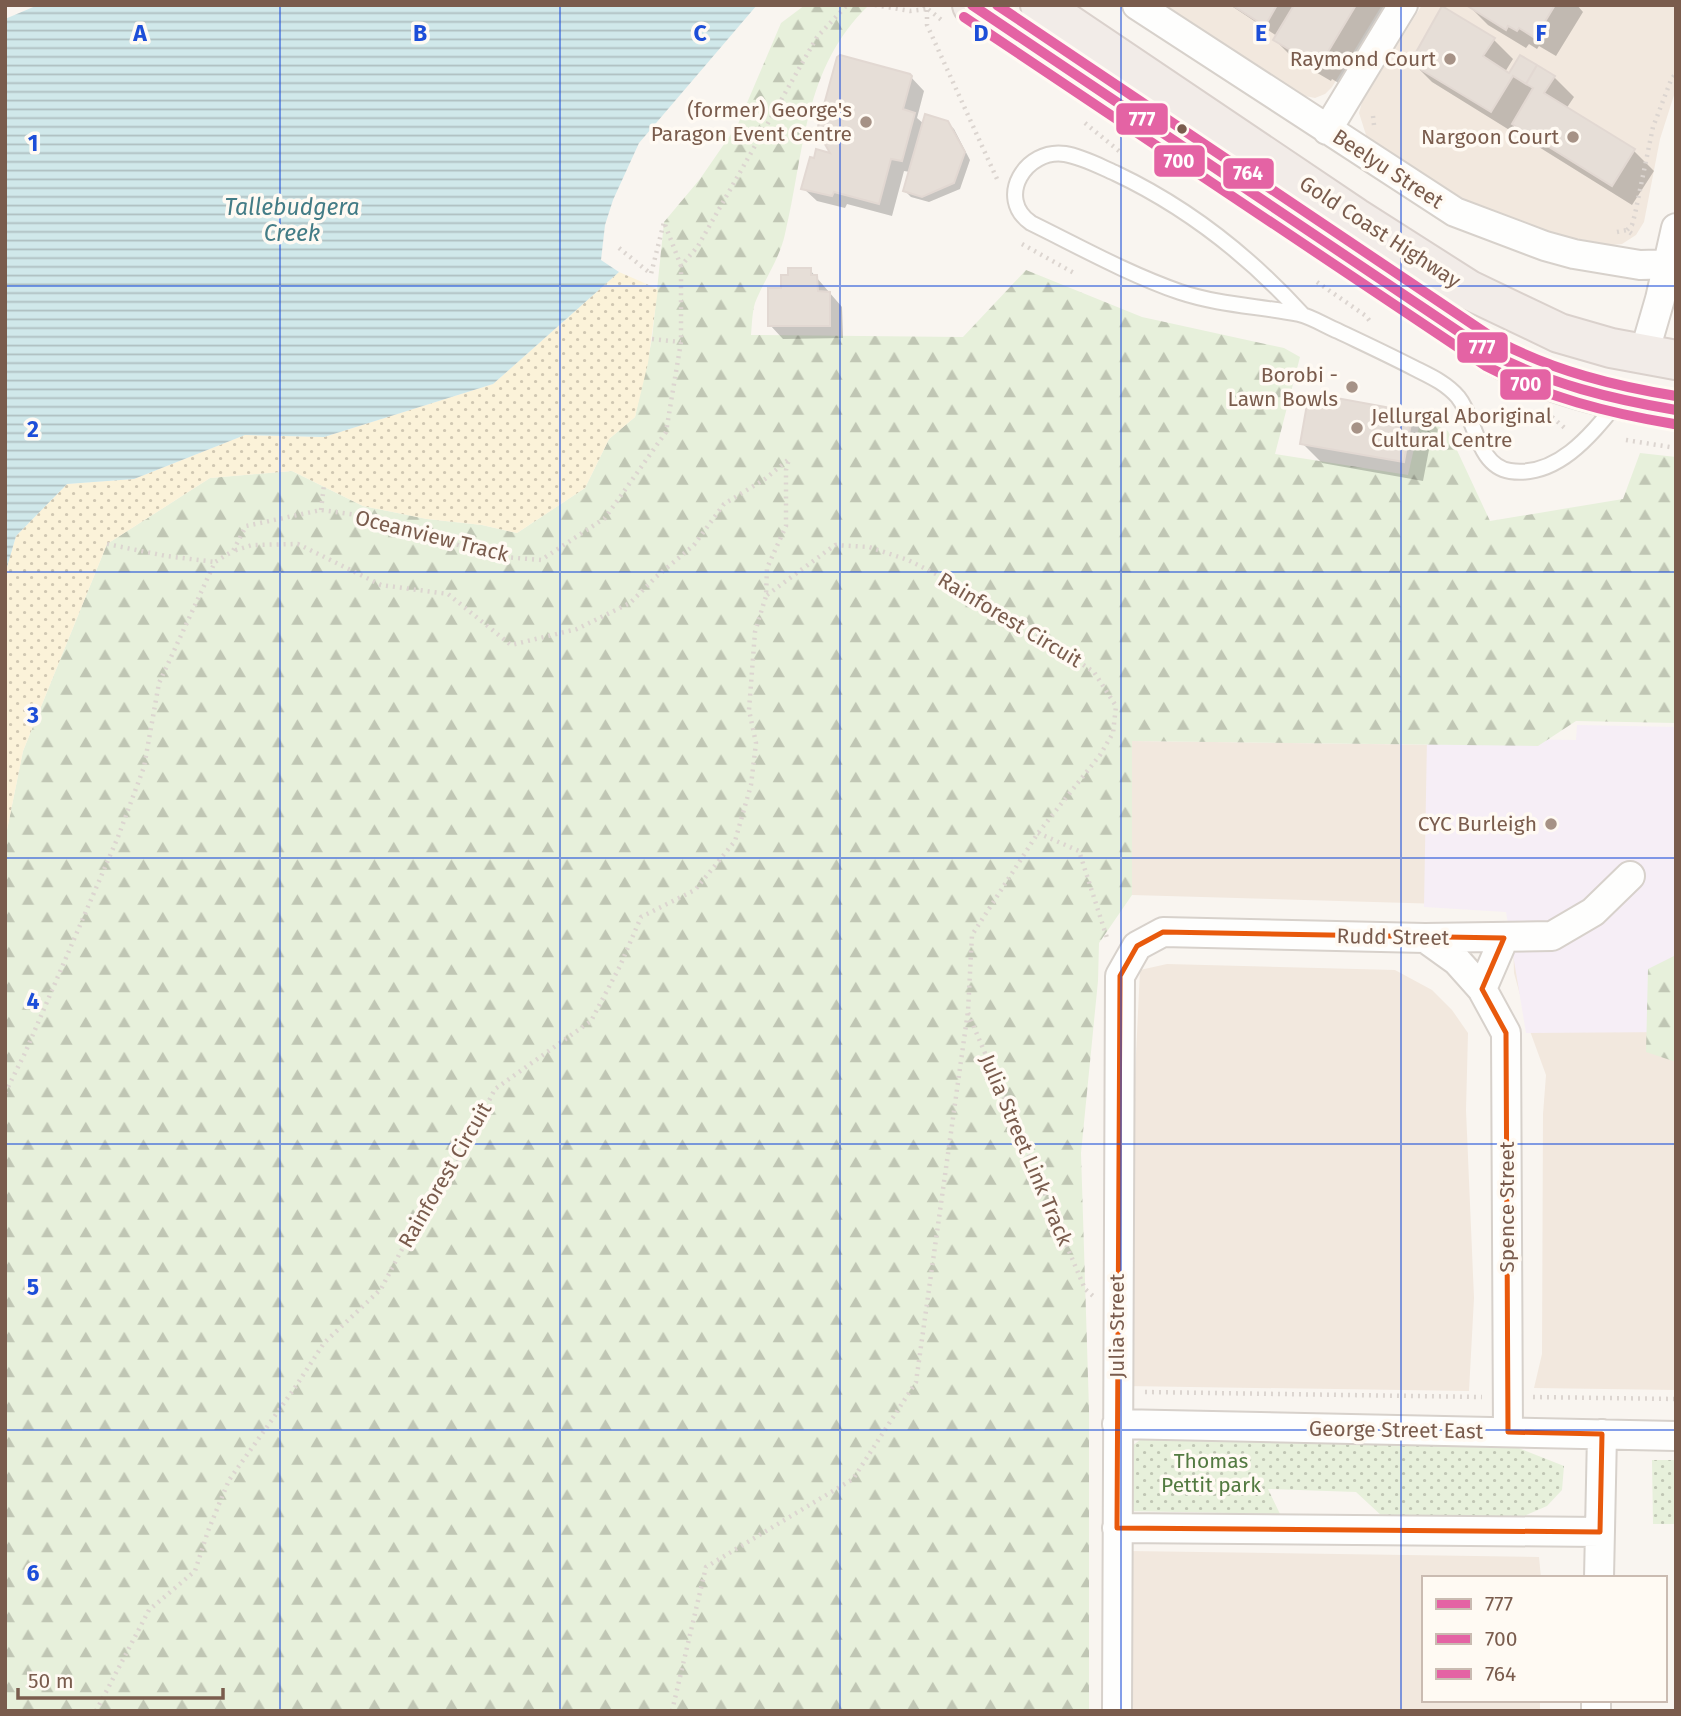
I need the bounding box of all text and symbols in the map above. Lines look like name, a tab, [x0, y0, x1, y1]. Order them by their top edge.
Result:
text: A	[132, 19, 147, 47]
text: B	[413, 19, 427, 47]
text: C	[693, 19, 707, 47]
text: D	[974, 19, 989, 47]
text: E	[1255, 19, 1267, 47]
text: F	[1535, 19, 1547, 47]
place label: Raymond Court	[1290, 46, 1436, 72]
marker: Raymond Court	[1442, 51, 1458, 67]
place label: (former) George's Paragon Event Centre	[651, 97, 852, 147]
line badge: 777	[1115, 102, 1169, 136]
text: 777	[1129, 108, 1155, 131]
marker: (former) George's Paragon Event Centre	[858, 114, 874, 130]
unlabelled marker	[1175, 122, 1189, 136]
street label: Beelyu Street	[1328, 124, 1449, 215]
place label: Nargoon Court	[1421, 124, 1559, 150]
text: 1	[28, 129, 38, 157]
marker: Nargoon Court	[1565, 129, 1581, 145]
line badge: 700	[1153, 144, 1206, 178]
text: 700	[1164, 150, 1194, 173]
line badge: 764	[1222, 157, 1275, 190]
text: 764	[1233, 162, 1263, 185]
street label: Gold Coast Highway	[1295, 170, 1466, 294]
water label: Tallebudgera Creek	[224, 193, 360, 247]
line badge: 777	[1456, 331, 1509, 364]
text: 777	[1469, 336, 1495, 359]
place label: Borobi - Lawn Bowls	[1227, 362, 1338, 412]
line badge: 700	[1499, 368, 1552, 401]
text: 700	[1511, 373, 1541, 396]
marker: Borobi - Lawn Bowls	[1344, 379, 1360, 395]
place label: Jellurgal Aboriginal Cultural Centre	[1371, 403, 1552, 453]
text: 2	[27, 415, 39, 443]
marker: Jellurgal Aboriginal Cultural Centre	[1349, 420, 1365, 436]
street label: Oceanview Track	[353, 504, 512, 568]
street label: Rainforest Circuit	[933, 567, 1087, 674]
text: 3	[26, 701, 39, 729]
place label: CYC Burleigh	[1418, 811, 1537, 837]
marker: CYC Burleigh	[1543, 816, 1559, 832]
street label: Rudd Street	[1336, 923, 1450, 951]
text: 4	[27, 987, 40, 1015]
street label: Julia Street Link Track	[974, 1051, 1078, 1250]
street label: Rainforest Circuit	[393, 1097, 497, 1252]
street label: Spence Street	[1494, 1141, 1520, 1273]
text: 5	[27, 1273, 39, 1301]
street label: Julia Street	[1104, 1273, 1130, 1378]
street label: George Street East	[1309, 1415, 1484, 1445]
park label: Thomas Pettit park	[1161, 1448, 1261, 1498]
text: 6	[27, 1559, 40, 1587]
legend	[1422, 1576, 1667, 1702]
text: 777	[1485, 1591, 1513, 1617]
text: 700	[1485, 1626, 1518, 1652]
scale bar	[18, 1656, 222, 1700]
text: 764	[1485, 1661, 1516, 1687]
text: 50 m	[28, 1668, 74, 1694]

